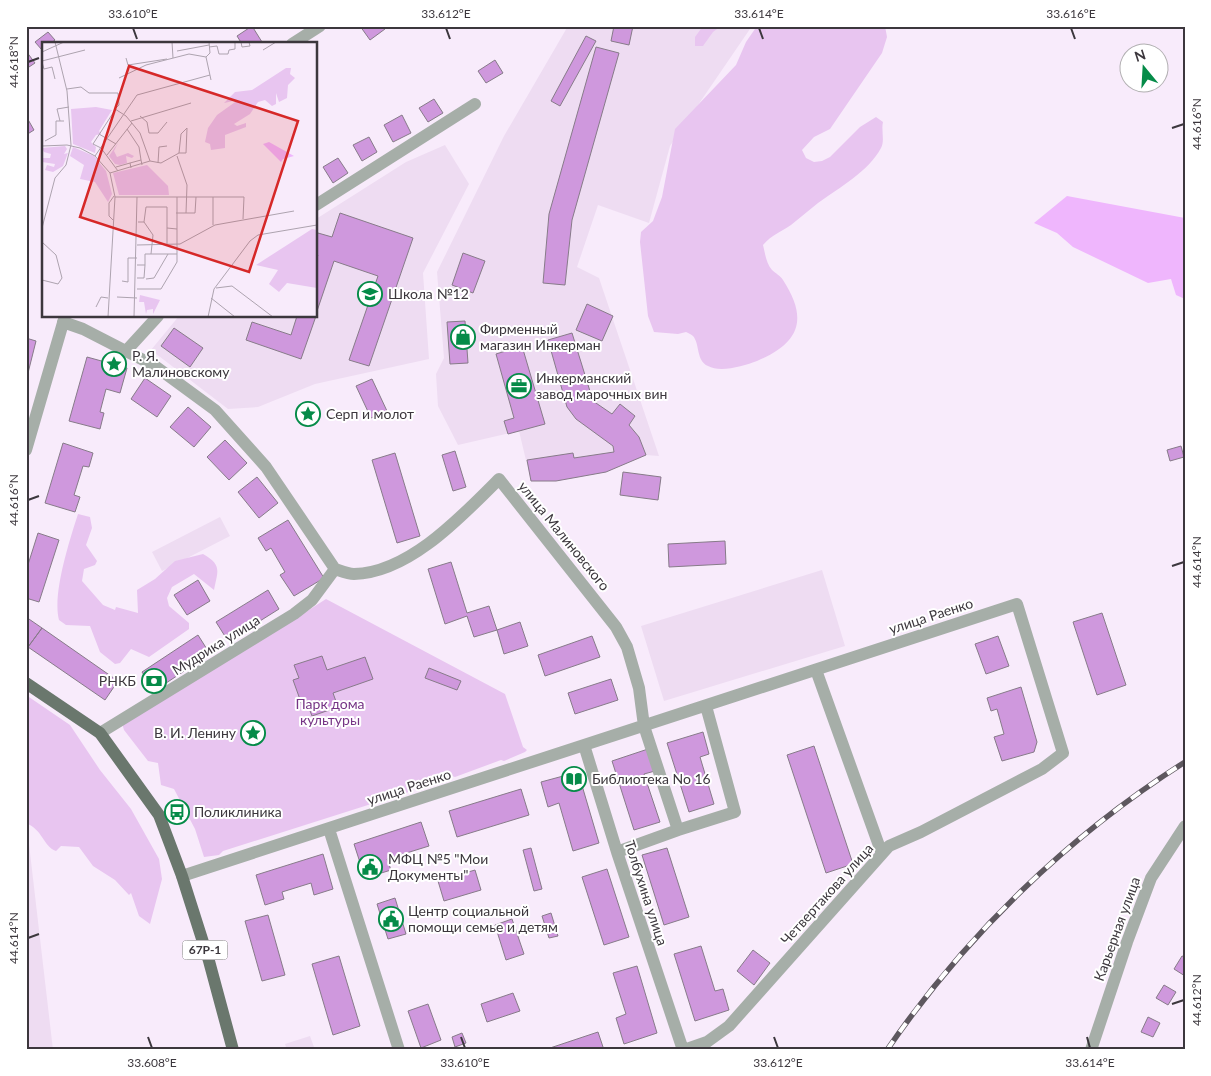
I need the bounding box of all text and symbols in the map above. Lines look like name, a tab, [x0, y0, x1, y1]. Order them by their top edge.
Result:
text: 33.610°E	[108, 6, 158, 21]
text: 33.612°E	[421, 6, 471, 21]
text: 33.614°E	[734, 6, 784, 21]
text: 33.616°E	[1046, 6, 1096, 21]
text: 44.618°N	[6, 36, 21, 88]
inset map	[42, 42, 318, 318]
north arrow	[1118, 42, 1168, 92]
text: N	[1132, 45, 1148, 65]
text: 44.616°N	[1189, 98, 1204, 150]
school or university icon: Школа №12	[357, 281, 383, 307]
place label: Школа №12	[388, 285, 469, 302]
place label: Фирменный магазин Инкерман	[480, 320, 601, 353]
shop icon: Фирменный магазин Инкерман	[450, 324, 476, 350]
place label: Р. Я. Малиновскому	[132, 347, 230, 380]
place icon: Р. Я. Малиновскому	[101, 351, 127, 377]
place label: Инкерманский завод марочных вин	[536, 369, 667, 402]
office icon: Инкерманский завод марочных вин	[506, 373, 532, 399]
place icon: Серп и молот	[295, 401, 321, 427]
place label: Серп и молот	[326, 405, 414, 422]
text: 44.616°N	[6, 474, 21, 526]
street label: улица Малиновского	[515, 478, 614, 594]
text: 44.614°N	[1189, 536, 1204, 588]
street label: улица Раенко	[887, 594, 975, 637]
street label: Мудрика улица	[169, 611, 263, 678]
bank icon: РНКБ	[141, 668, 167, 694]
place label: РНКБ	[99, 672, 136, 689]
park label: Парк дома культуры	[295, 695, 365, 728]
place icon: В. И. Ленину	[240, 720, 266, 746]
place label: В. И. Ленину	[154, 724, 237, 741]
street label: улица Раенко	[365, 765, 453, 808]
library icon: Библиотека No 16	[561, 766, 587, 792]
place label: Библиотека No 16	[592, 770, 711, 787]
bus stop icon: Поликлиника	[164, 799, 190, 825]
place label: Поликлиника	[194, 803, 282, 820]
street label: Толбухина улица	[622, 838, 671, 947]
street label: Четвертакова улица	[777, 840, 876, 948]
place label: МФЦ №5 "Мои Документы"	[388, 850, 488, 883]
public building icon: МФЦ №5 "Мои Документы"	[357, 854, 383, 880]
street label: Карьерная улица	[1090, 874, 1143, 983]
place label: Центр социальной помощи семье и детям	[408, 902, 558, 935]
public building icon: Центр социальной помощи семье и детям	[378, 906, 404, 932]
text: 44.614°N	[6, 912, 21, 964]
road number: 67Р-1	[182, 940, 228, 960]
text: 44.612°N	[1189, 974, 1204, 1026]
text: 33.608°E	[127, 1055, 177, 1070]
text: 33.610°E	[440, 1055, 490, 1070]
text: 33.612°E	[753, 1055, 803, 1070]
text: 33.614°E	[1065, 1055, 1115, 1070]

